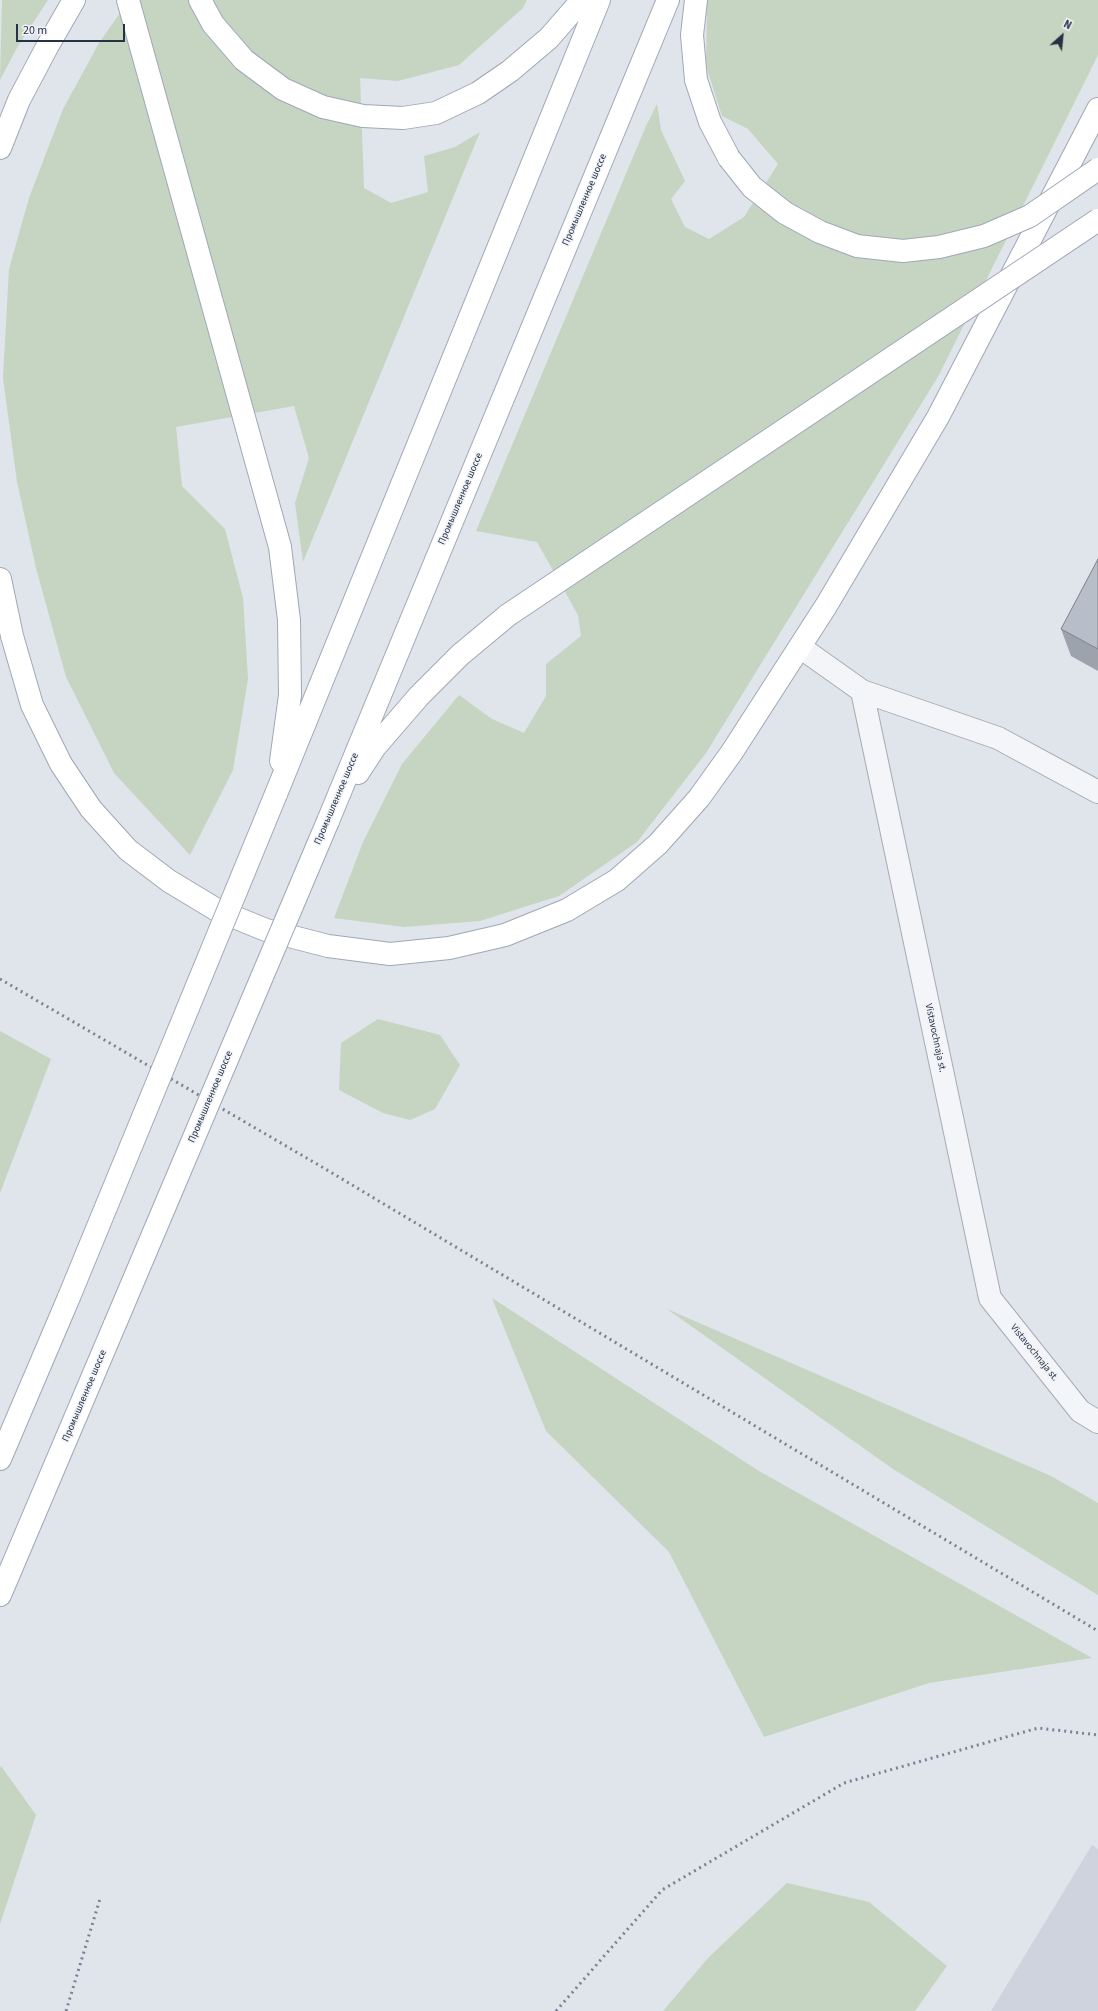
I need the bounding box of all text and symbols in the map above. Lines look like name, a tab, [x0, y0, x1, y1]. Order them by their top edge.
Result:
scale bar	[18, 16, 127, 42]
north arrow	[1042, 16, 1082, 56]
text: N	[1061, 17, 1074, 33]
text: 20 m	[23, 22, 47, 39]
street label: Промышленное шоссе	[560, 152, 610, 248]
street label: Промышленное шоссе	[436, 451, 486, 547]
street label: Промышленное шоссе	[312, 751, 362, 847]
street label: Vistavochnaja st.	[922, 1003, 948, 1073]
street label: Промышленное шоссе	[186, 1049, 236, 1145]
street label: Vistavochnaja st.	[1007, 1322, 1061, 1384]
street label: Промышленное шоссе	[60, 1348, 110, 1444]

